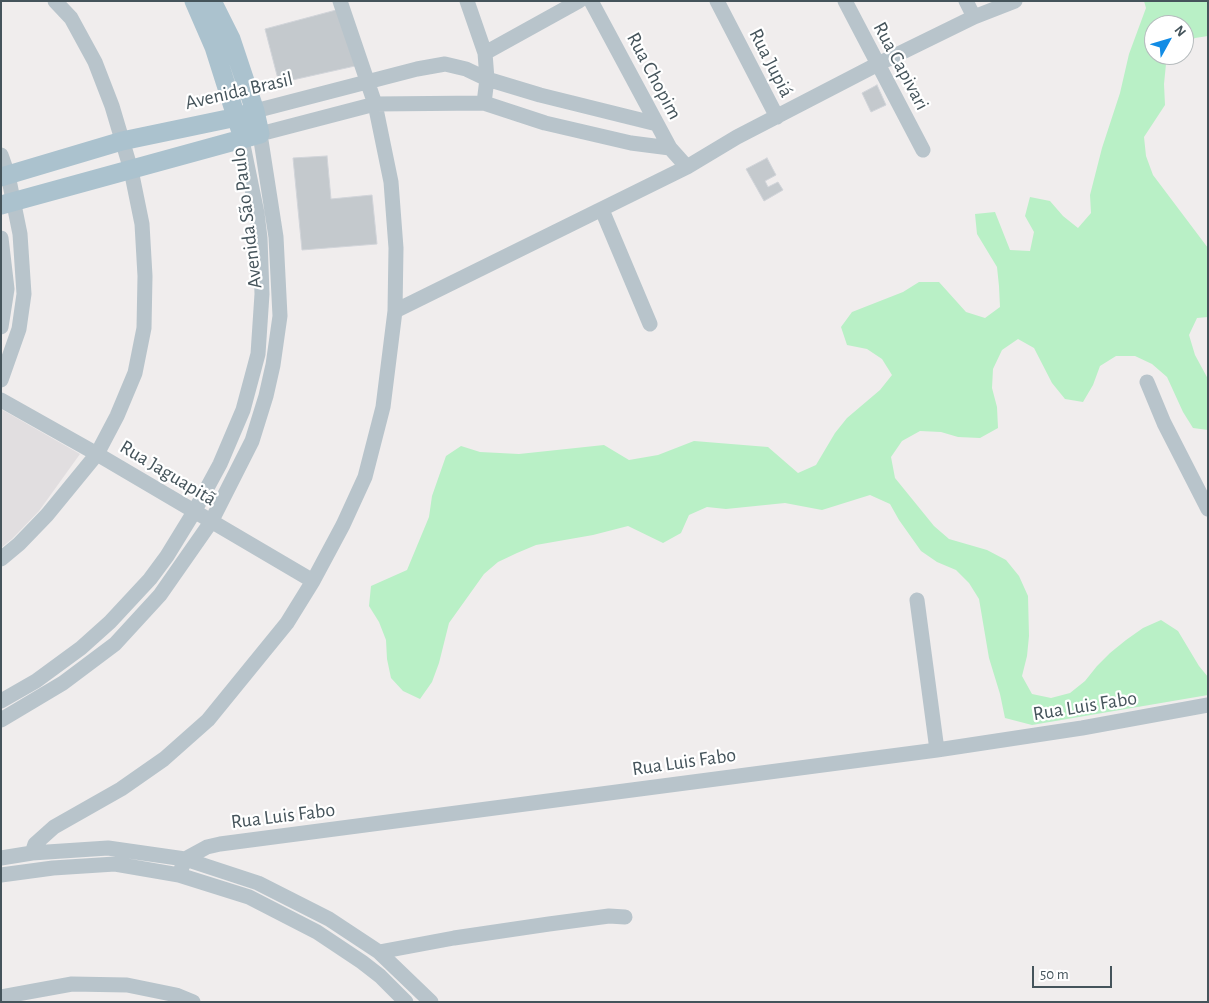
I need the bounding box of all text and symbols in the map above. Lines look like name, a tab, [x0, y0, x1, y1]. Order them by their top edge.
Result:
north arrow	[1144, 15, 1194, 65]
street label: Rua Capivari	[868, 18, 934, 114]
text: N	[1171, 23, 1188, 39]
street label: Rua Jupiá	[744, 25, 798, 101]
street label: Rua Chopim	[621, 28, 687, 124]
street label: Avenida Brasil	[183, 67, 295, 115]
street label: Avenida São Paulo	[226, 146, 268, 290]
street label: Rua Jaguapitã	[115, 435, 221, 511]
street label: Rua Luis Fabo	[1031, 686, 1139, 726]
street label: Rua Luis Fabo	[630, 743, 738, 781]
street label: Rua Luis Fabo	[229, 798, 337, 834]
scale bar	[1034, 956, 1114, 988]
text: 50 m	[1040, 967, 1069, 982]

